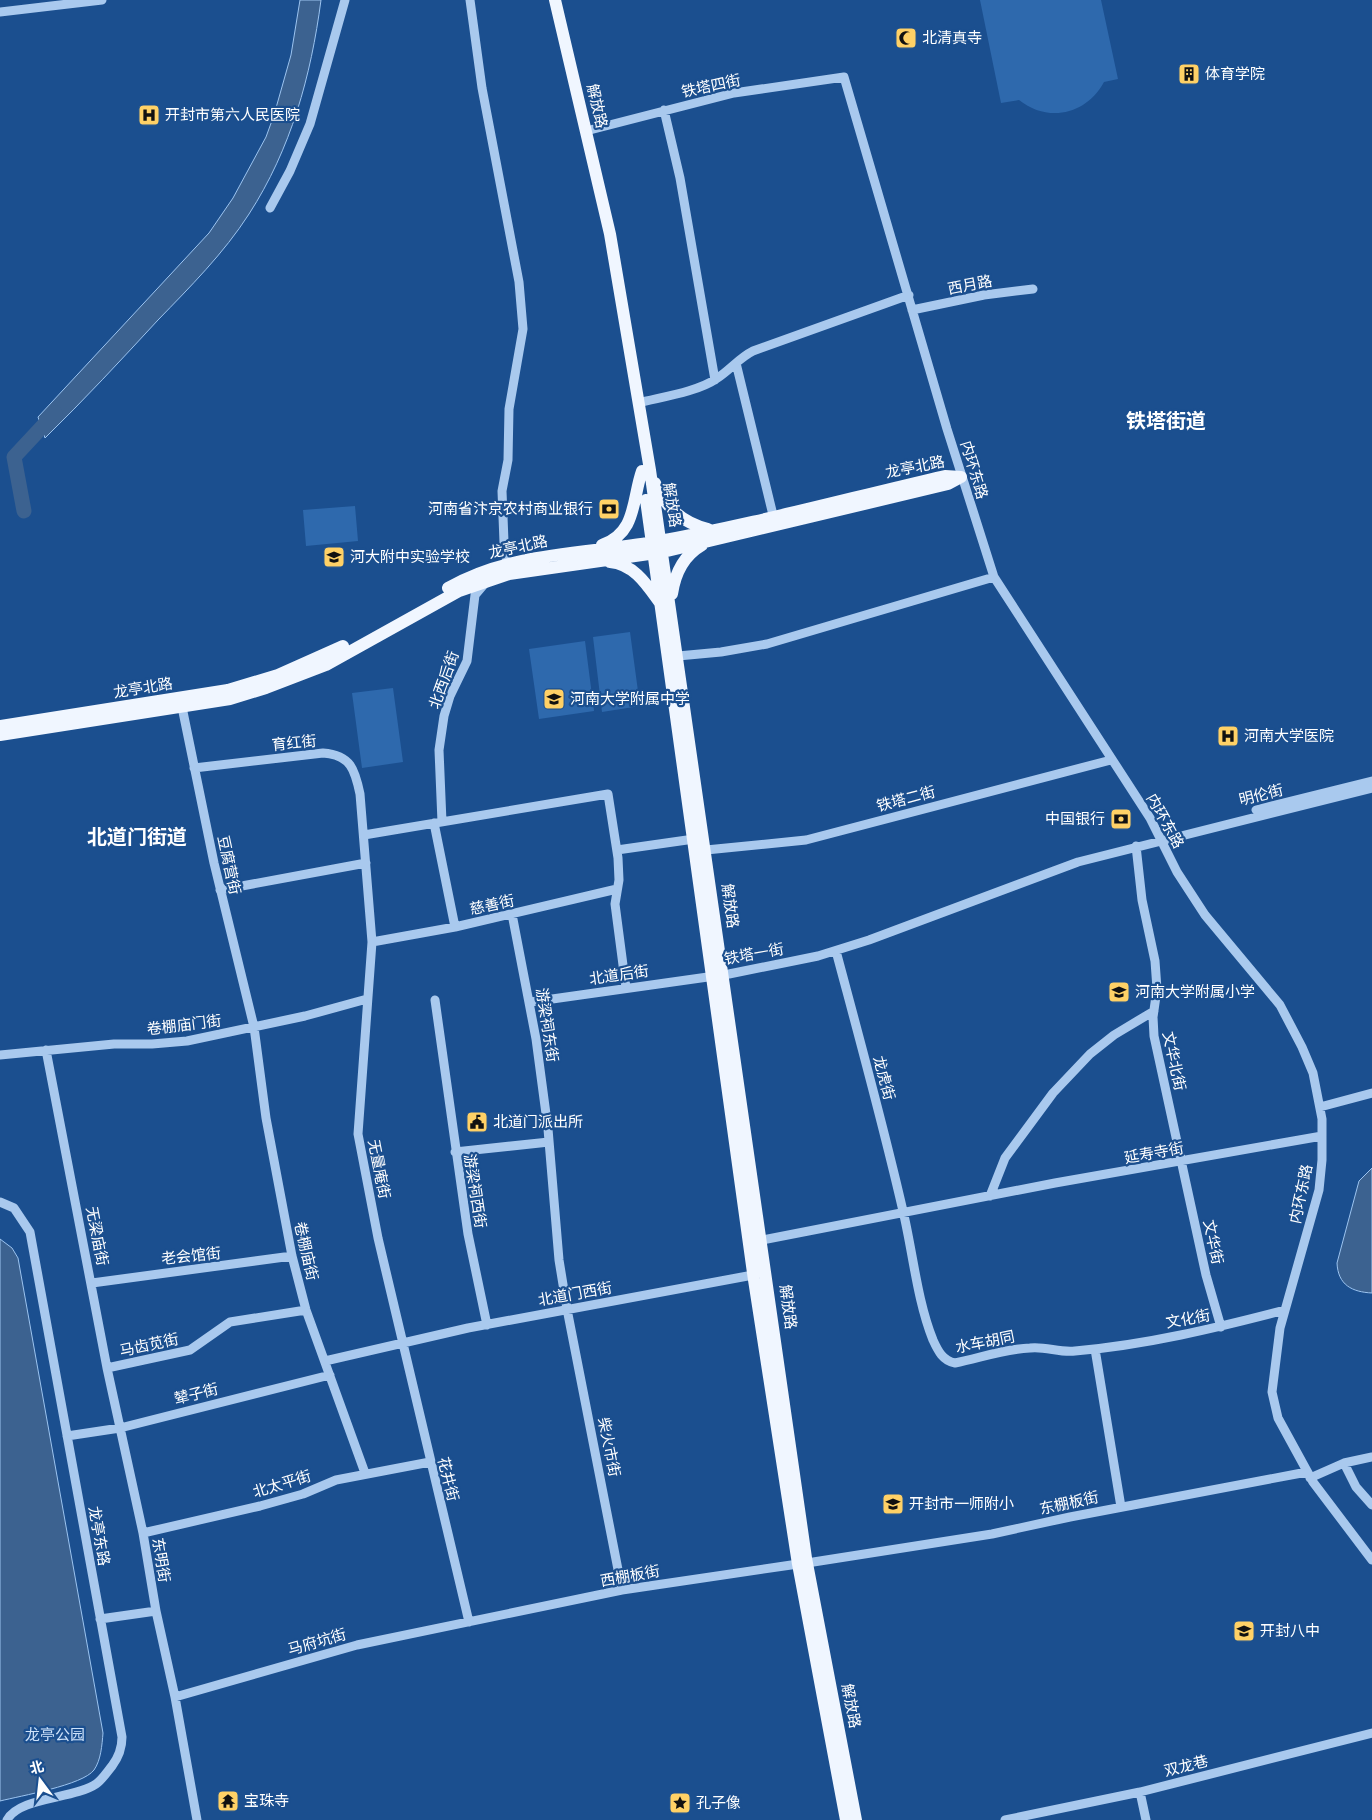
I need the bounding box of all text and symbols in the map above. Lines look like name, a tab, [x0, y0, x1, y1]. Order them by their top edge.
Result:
mosque icon: 北清真寺	[894, 26, 918, 50]
place label: 北清真寺	[922, 27, 982, 48]
building icon: 体育学院	[1177, 62, 1201, 86]
place label: 体育学院	[1205, 63, 1265, 84]
street label: 铁塔四街	[679, 69, 742, 102]
street label: 解放路	[582, 82, 613, 130]
hospital icon: 开封市第六人民医院	[137, 103, 161, 127]
place label: 开封市第六人民医院	[165, 104, 300, 125]
street label: 西月路	[946, 270, 994, 299]
district label: 铁塔街道	[1126, 407, 1206, 435]
street label: 内环东路	[956, 438, 993, 502]
street label: 龙亭北路	[883, 450, 946, 483]
street label: 解放路	[659, 481, 686, 529]
bank icon: 河南省汴京农村商业银行	[597, 497, 621, 521]
place label: 河南省汴京农村商业银行	[428, 498, 593, 519]
street label: 龙亭北路	[486, 530, 549, 563]
school or university icon: 河大附中实验学校	[322, 545, 346, 569]
place label: 河大附中实验学校	[350, 546, 470, 567]
street label: 北西后街	[423, 648, 464, 712]
street label: 龙亭北路	[112, 672, 174, 703]
school or university icon: 河南大学附属中学	[542, 687, 566, 711]
place label: 河南大学附属中学	[570, 688, 690, 709]
hospital icon: 河南大学医院	[1216, 724, 1240, 748]
place label: 河南大学医院	[1244, 725, 1334, 746]
street label: 育红街	[270, 730, 317, 755]
street label: 明伦街	[1236, 779, 1285, 810]
street label: 铁塔二街	[874, 781, 938, 816]
street label: 内环东路	[1142, 789, 1189, 852]
bank icon: 中国银行	[1109, 807, 1133, 831]
place label: 中国银行	[1045, 808, 1105, 829]
district label: 北道门街道	[87, 823, 187, 851]
street label: 豆腐营街	[213, 833, 246, 896]
street label: 解放路	[717, 882, 744, 930]
street label: 慈善街	[468, 890, 516, 919]
street label: 铁塔一街	[723, 938, 785, 969]
street label: 北道后街	[588, 960, 650, 989]
school or university icon: 河南大学附属小学	[1107, 980, 1131, 1004]
place label: 河南大学附属小学	[1135, 981, 1255, 1002]
street label: 游梁祠东街	[531, 986, 564, 1064]
street label: 卷棚庙门街	[145, 1010, 222, 1039]
street label: 文华北街	[1158, 1029, 1191, 1092]
street label: 龙虎街	[869, 1053, 900, 1102]
public building icon: 北道门派出所	[465, 1110, 489, 1134]
place label: 北道门派出所	[493, 1111, 583, 1132]
street label: 无量庵街	[363, 1137, 396, 1200]
street label: 延寿寺街	[1123, 1137, 1185, 1168]
street label: 游梁祠西街	[459, 1152, 492, 1230]
street label: 内环东路	[1284, 1162, 1317, 1225]
street label: 无梁庙街	[81, 1204, 114, 1267]
street label: 文华街	[1199, 1218, 1228, 1266]
street label: 卷棚庙街	[290, 1219, 323, 1282]
street label: 老会馆街	[160, 1242, 222, 1269]
street label: 北道门西街	[536, 1277, 614, 1310]
street label: 解放路	[775, 1283, 802, 1331]
street label: 文化街	[1164, 1304, 1212, 1333]
street label: 水车胡同	[953, 1325, 1016, 1358]
street label: 马齿苋街	[117, 1328, 180, 1361]
street label: 辇子街	[171, 1378, 220, 1409]
street label: 柴火市街	[593, 1415, 626, 1478]
street label: 花井街	[433, 1454, 464, 1503]
street label: 北太平街	[250, 1465, 314, 1502]
street label: 东棚板街	[1037, 1486, 1100, 1519]
school or university icon: 开封市一师附小	[881, 1492, 905, 1516]
place label: 开封市一师附小	[909, 1493, 1014, 1514]
street label: 龙亭东路	[84, 1505, 115, 1567]
street label: 东明街	[148, 1536, 175, 1584]
street label: 西棚板街	[599, 1560, 661, 1591]
school or university icon: 开封八中	[1232, 1619, 1256, 1643]
place label: 开封八中	[1260, 1620, 1320, 1641]
street label: 马府坑街	[285, 1623, 349, 1660]
street label: 解放路	[837, 1682, 866, 1730]
park label: 龙亭公园	[25, 1724, 85, 1745]
street label: 双龙巷	[1161, 1750, 1210, 1781]
north arrow	[15, 1755, 65, 1805]
text: 北	[27, 1756, 46, 1779]
temple icon: 宝珠寺	[216, 1789, 240, 1813]
place label: 宝珠寺	[244, 1790, 289, 1811]
place icon: 孔子像	[668, 1791, 692, 1815]
place label: 孔子像	[696, 1792, 741, 1813]

